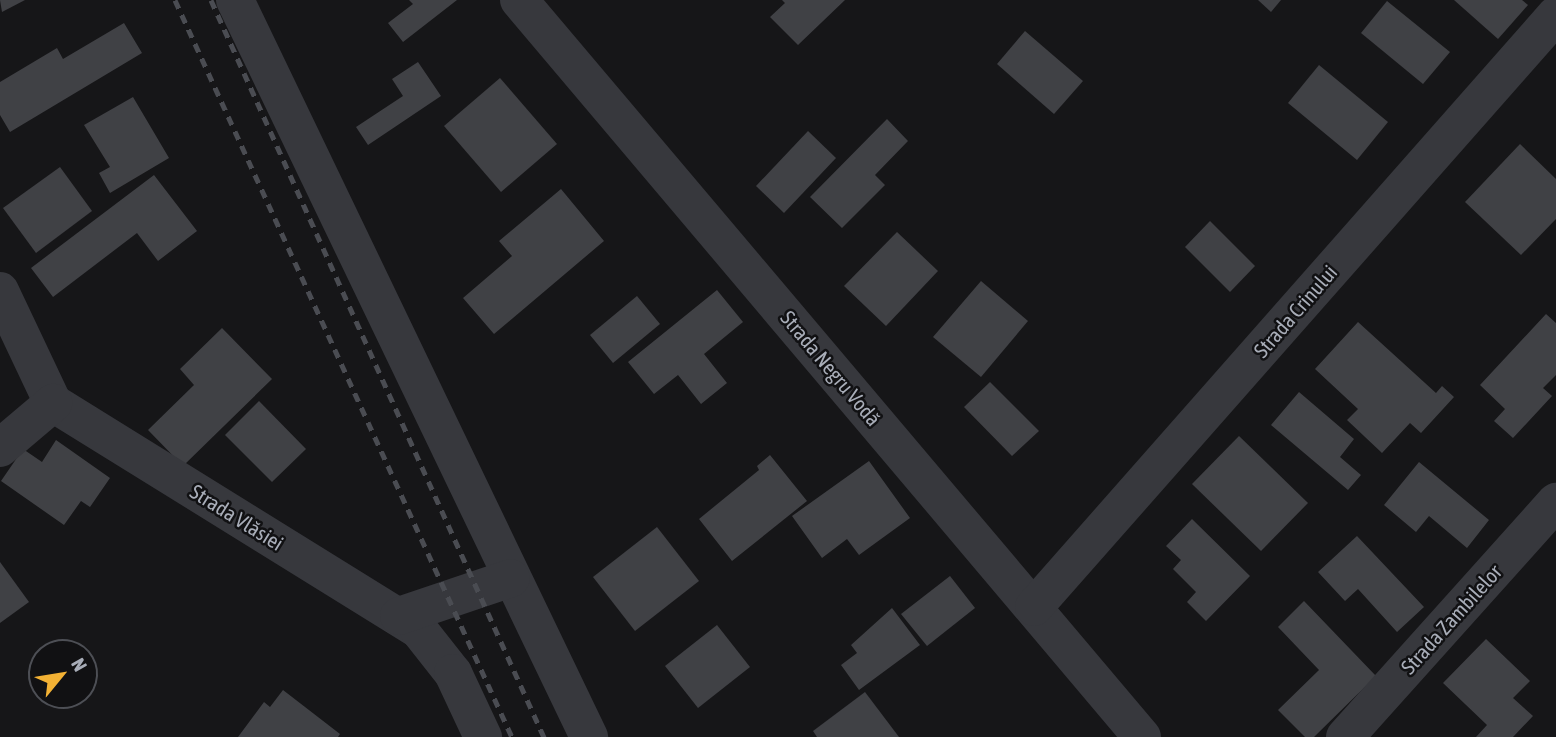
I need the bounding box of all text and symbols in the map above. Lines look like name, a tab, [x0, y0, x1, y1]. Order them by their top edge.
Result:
street label: Strada Crinului	[1248, 260, 1342, 362]
street label: Strada Negru Vodă	[776, 305, 886, 431]
street label: Strada Vlăsiei	[186, 478, 288, 556]
street label: Strada Zambilelor	[1395, 559, 1507, 679]
north arrow	[28, 639, 98, 709]
text: N	[67, 654, 92, 675]

